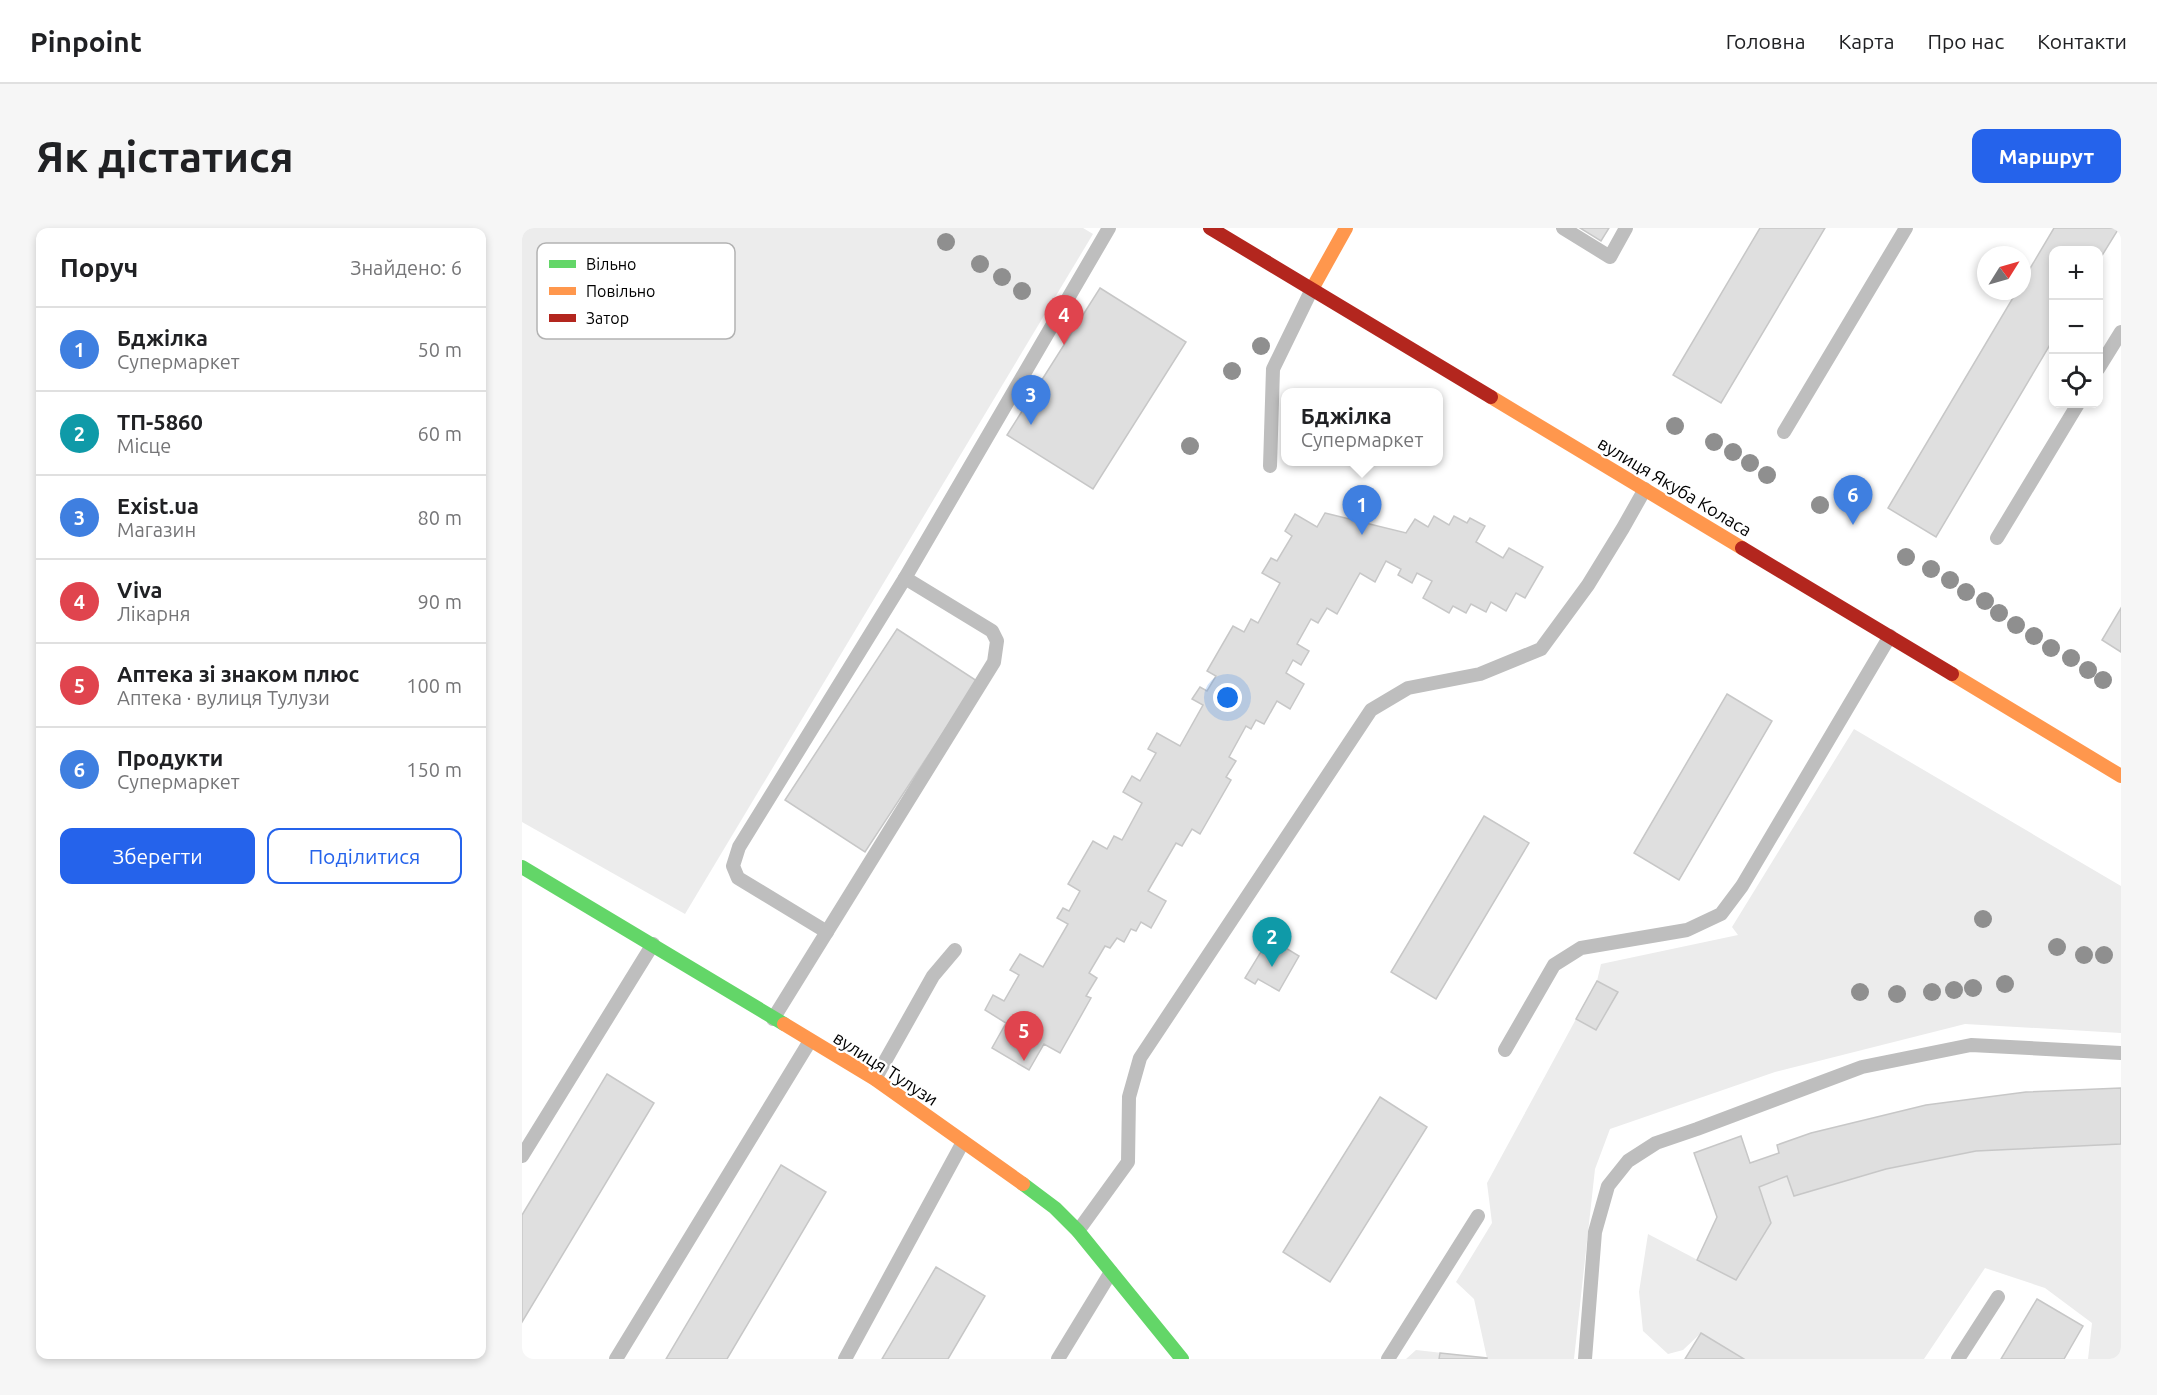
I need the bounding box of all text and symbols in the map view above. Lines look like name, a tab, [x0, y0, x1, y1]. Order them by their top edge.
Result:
text: Pinpoint	[30, 26, 142, 57]
text: Головна	[1726, 29, 1806, 53]
text: Карта	[1839, 29, 1894, 53]
text: Про нас	[1927, 29, 2004, 53]
text: Контакти	[2037, 29, 2127, 53]
button: Маршрут	[1972, 129, 2121, 183]
text: Як дістатися	[36, 133, 294, 180]
legend	[537, 243, 735, 339]
north arrow	[1977, 246, 2031, 300]
map controls	[2049, 246, 2103, 408]
button: +	[2049, 246, 2103, 300]
text: Поруч	[60, 253, 138, 282]
text: Вільно	[586, 255, 636, 273]
text: Знайдено: 6	[350, 256, 462, 279]
text: Повільно	[586, 282, 655, 300]
pin: 4	[1044, 296, 1084, 345]
button: −	[2049, 300, 2103, 354]
text: Затор	[586, 309, 629, 327]
text: Бджілка	[117, 325, 208, 350]
text: 1	[74, 338, 85, 361]
text: 50 m	[418, 338, 462, 361]
text: Супермаркет	[117, 350, 240, 373]
button: locate	[2049, 354, 2103, 408]
pin: 3	[1012, 376, 1050, 425]
popup	[1281, 388, 1443, 466]
text: Бджілка	[1301, 403, 1392, 428]
text: ТП-5860	[117, 409, 203, 434]
text: 2	[74, 422, 85, 445]
text: 60 m	[418, 422, 462, 445]
text: Супермаркет	[1301, 428, 1423, 451]
street label: вулиця Якуба Коласа	[1595, 432, 1755, 540]
text: Місце	[117, 434, 171, 457]
pin: 6	[1834, 476, 1872, 525]
pin: 1	[1342, 486, 1382, 535]
text: Exist.ua	[117, 493, 199, 518]
text: 3	[74, 506, 85, 529]
text: 80 m	[418, 506, 462, 529]
text: Магазин	[117, 518, 196, 541]
text: Viva	[117, 577, 163, 602]
text: 4	[74, 590, 85, 613]
text: 90 m	[418, 590, 462, 613]
text: Лікарня	[117, 602, 190, 625]
text: Аптека зі знаком плюс	[117, 661, 359, 686]
text: 5	[74, 674, 85, 697]
text: 100 m	[406, 674, 462, 697]
your location	[1213, 683, 1242, 712]
text: Аптека · вулиця Тулузи	[117, 686, 330, 709]
text: Продукти	[117, 745, 223, 770]
text: 6	[74, 758, 85, 781]
text: 150 m	[406, 758, 462, 781]
text: Супермаркет	[117, 770, 240, 793]
button: Зберегти	[60, 828, 255, 884]
button: Поділитися	[267, 828, 462, 884]
pin: 2	[1252, 918, 1292, 967]
pin: 5	[1004, 1012, 1044, 1061]
street label: вулиця Тулузи	[830, 1027, 942, 1109]

